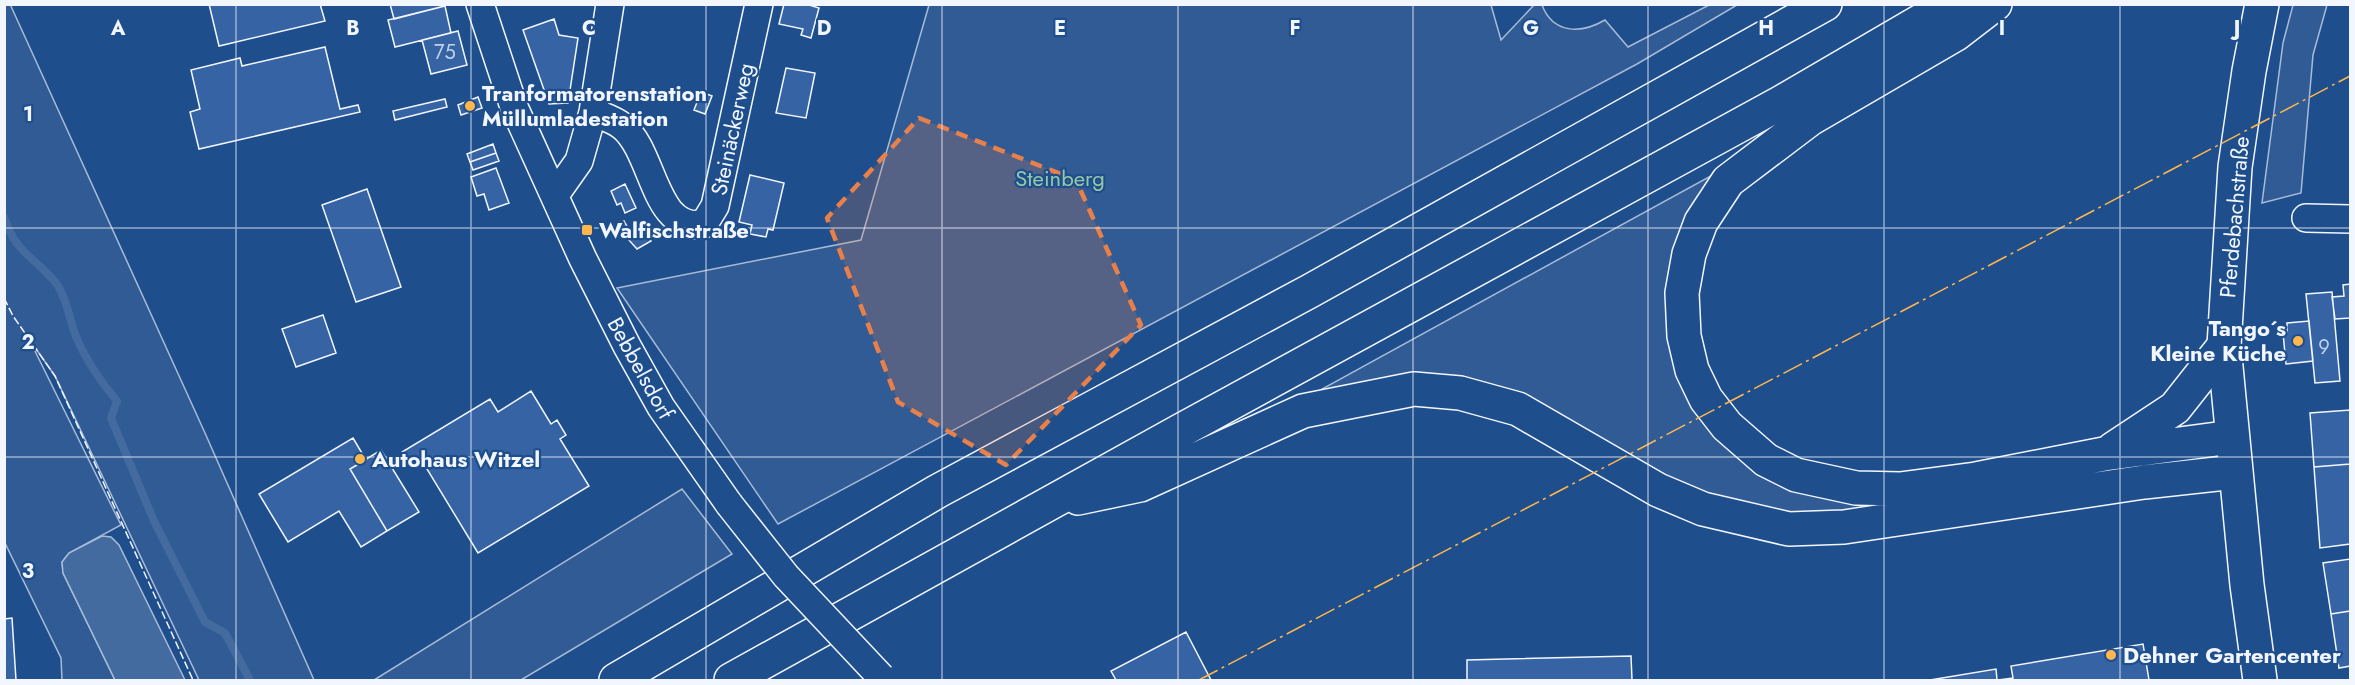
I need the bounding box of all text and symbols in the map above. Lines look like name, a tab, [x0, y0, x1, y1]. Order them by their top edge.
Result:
text: A	[110, 14, 126, 43]
text: B	[346, 14, 360, 43]
text: C	[582, 14, 596, 43]
text: D	[817, 14, 831, 43]
text: E	[1054, 14, 1066, 43]
text: F	[1289, 14, 1301, 43]
text: G	[1523, 14, 1539, 43]
text: H	[1758, 14, 1774, 43]
text: I	[1999, 14, 2005, 43]
text: J	[2230, 14, 2240, 43]
house number: 75	[434, 38, 456, 67]
street label: Steinäckerweg	[702, 60, 762, 198]
place label: Tranformatorenstation Müllumladestation	[482, 77, 707, 134]
marker: Tranformatorenstation Müllumladestation	[463, 99, 477, 113]
text: 1	[23, 100, 33, 129]
street label: Pferdebachstraße	[2211, 135, 2257, 299]
park label: Steinberg	[1015, 162, 1105, 194]
place label: Walfischstraße	[599, 214, 749, 246]
marker: Walfischstraße	[580, 223, 594, 237]
street label: Bebbelsdorf	[600, 311, 683, 425]
place label: Tango´s Kleine Küche	[2150, 312, 2286, 369]
text: 2	[21, 328, 35, 357]
house number: 9	[2318, 333, 2330, 362]
marker: Tango´s Kleine Küche	[2291, 334, 2305, 348]
place label: Autohaus Witzel	[371, 443, 540, 475]
marker: Autohaus Witzel	[353, 452, 367, 466]
text: 3	[22, 557, 34, 586]
place label: Dehner Gartencenter	[2123, 639, 2341, 671]
marker: Dehner Gartencenter	[2104, 648, 2118, 662]

